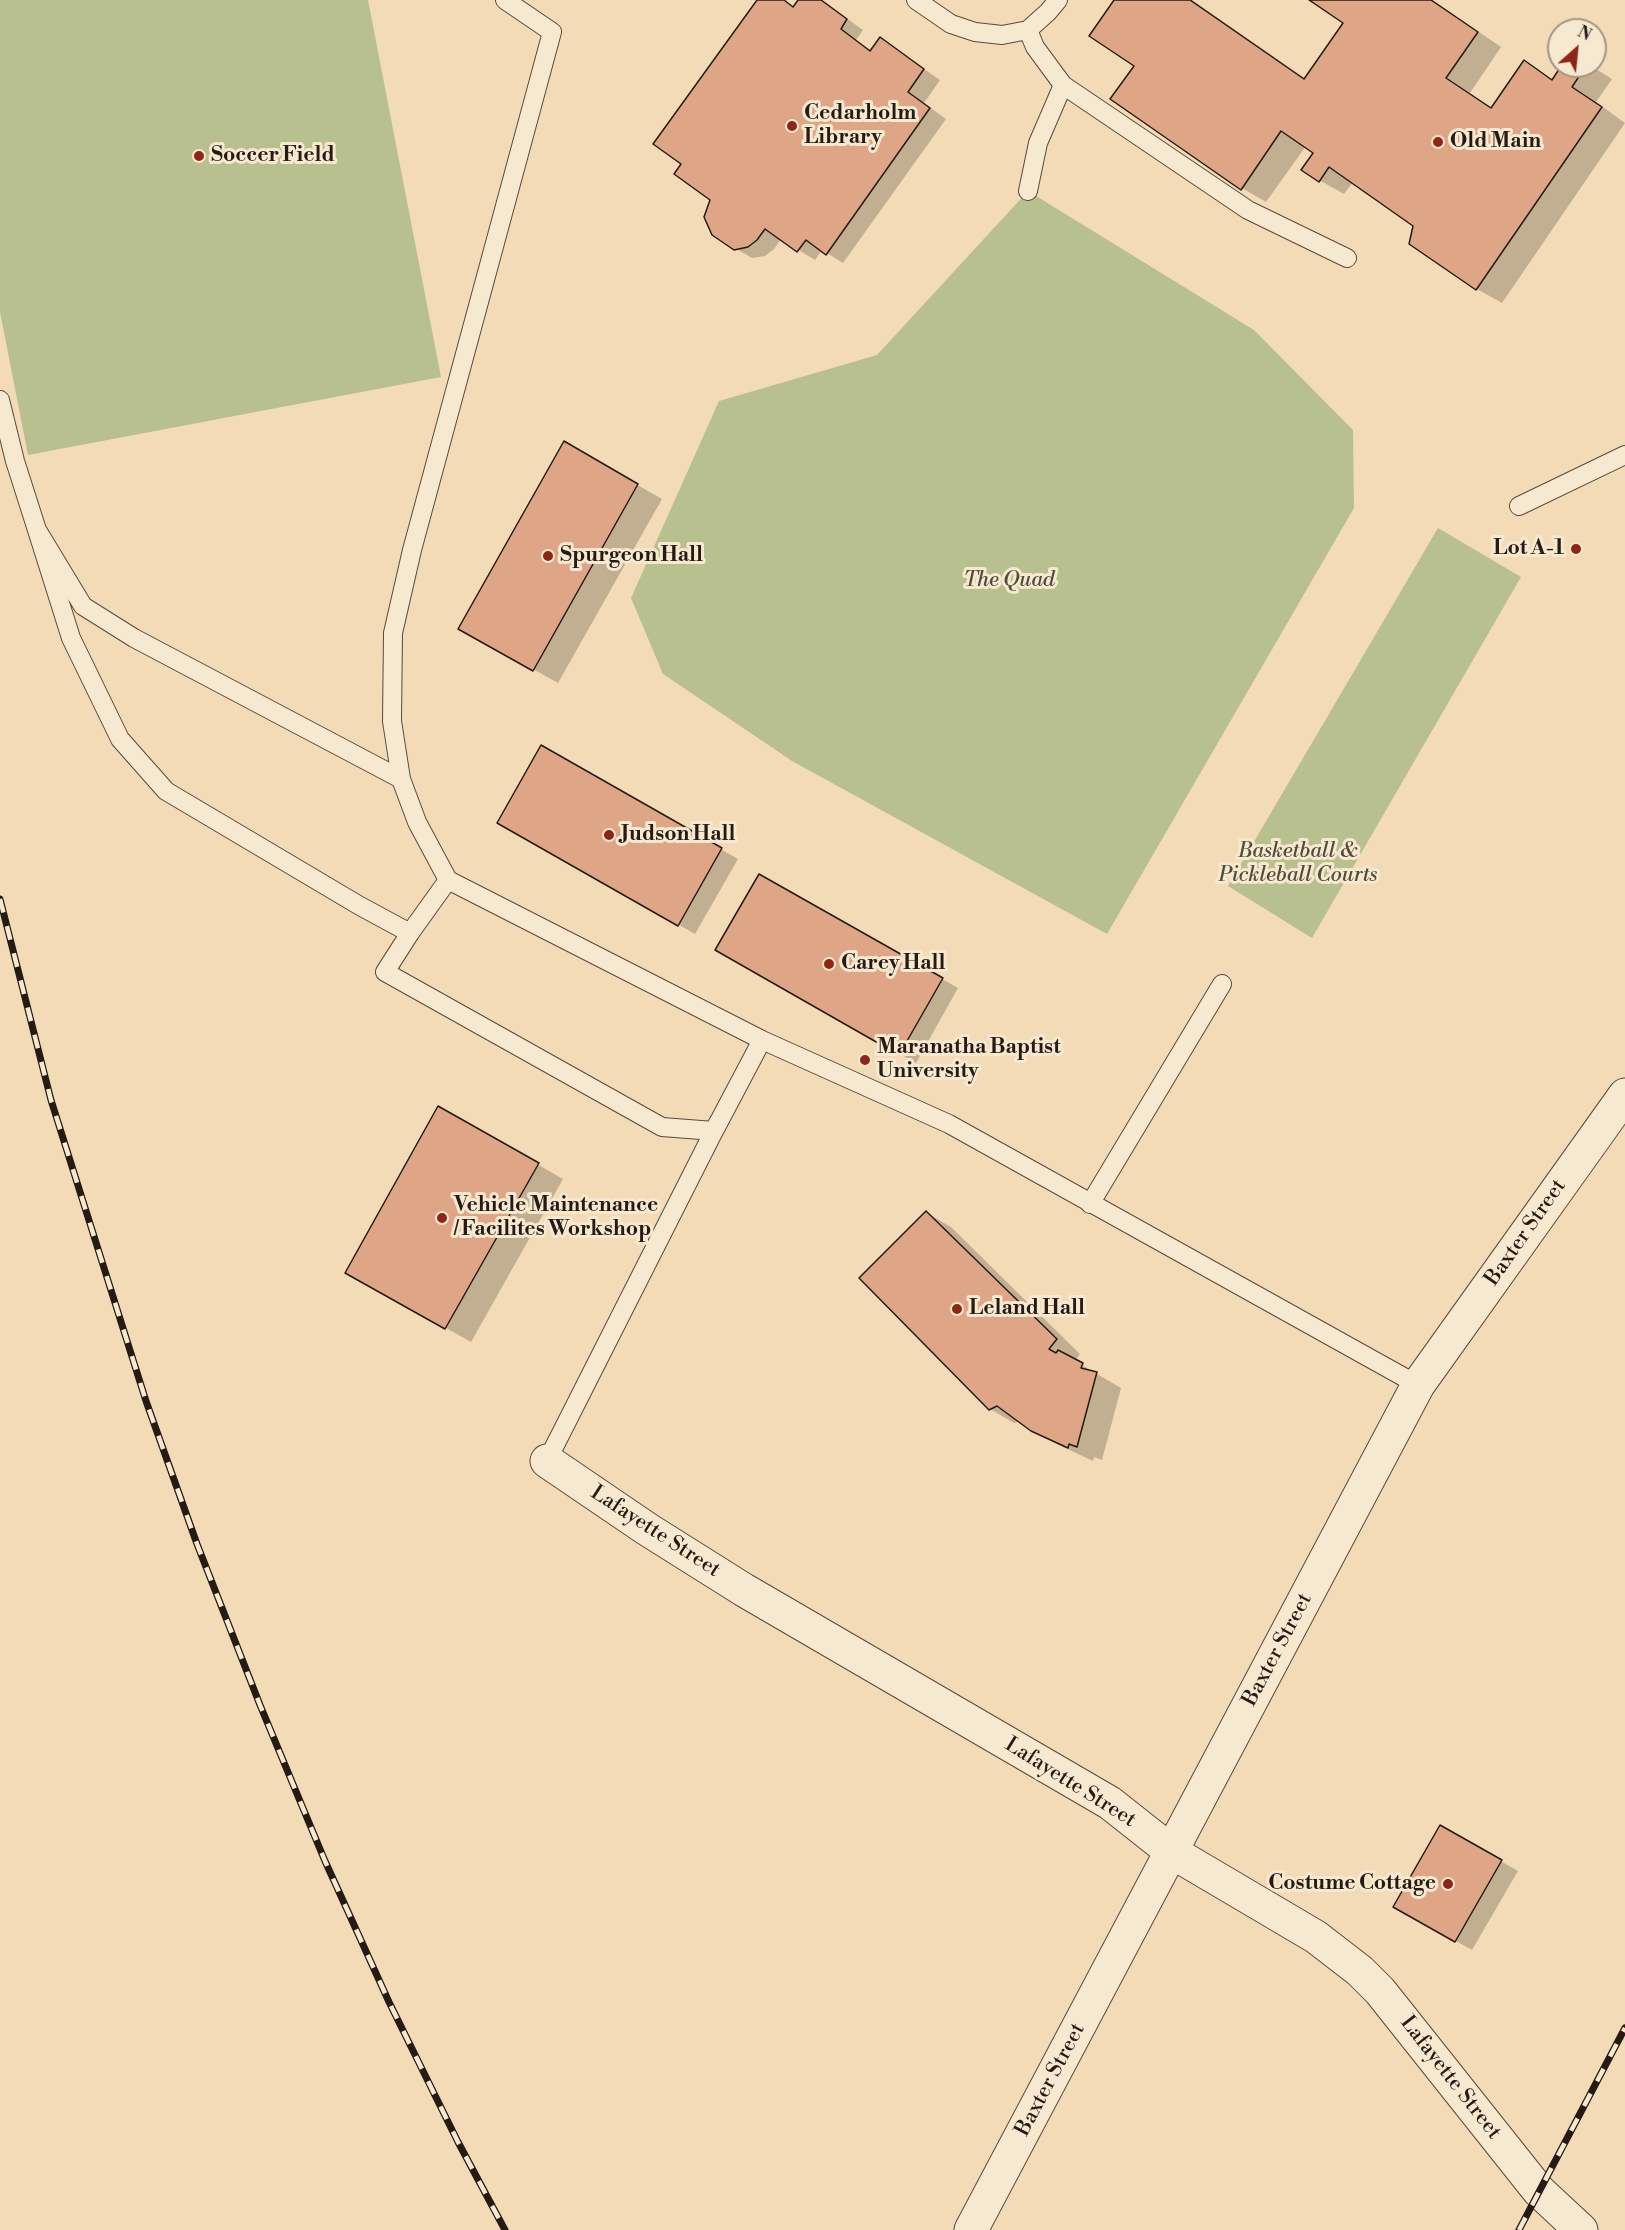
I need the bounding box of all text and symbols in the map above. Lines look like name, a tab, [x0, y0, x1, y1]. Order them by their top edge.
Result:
north arrow	[1547, 18, 1607, 78]
text: N	[1574, 22, 1594, 46]
place label: Cedarholm Library	[804, 101, 916, 151]
marker: Cedarholm Library	[785, 119, 799, 133]
place label: Old Main	[1450, 129, 1541, 155]
marker: Old Main	[1431, 135, 1445, 149]
place label: Soccer Field	[211, 143, 335, 169]
marker: Soccer Field	[192, 149, 206, 163]
place label: Lot A-1	[1493, 536, 1564, 562]
marker: Lot A-1	[1569, 542, 1583, 556]
place label: Spurgeon Hall	[560, 543, 703, 569]
marker: Spurgeon Hall	[541, 549, 555, 563]
park label: The Quad	[963, 568, 1055, 594]
place label: Judson Hall	[621, 822, 735, 848]
marker: Judson Hall	[602, 828, 616, 842]
park label: Basketball & Pickleball Courts	[1219, 839, 1377, 889]
place label: Carey Hall	[841, 951, 945, 977]
marker: Carey Hall	[822, 957, 836, 971]
place label: Maranatha Baptist University	[877, 1035, 1061, 1085]
marker: Maranatha Baptist University	[858, 1053, 872, 1067]
street label: Baxter Street	[1480, 1175, 1572, 1291]
place label: Vehicle Maintenance / Facilites Workshop	[454, 1193, 658, 1243]
marker: Vehicle Maintenance / Facilites Workshop	[435, 1211, 449, 1225]
place label: Leland Hall	[969, 1296, 1085, 1322]
marker: Leland Hall	[950, 1302, 964, 1316]
street label: Lafayette Street	[585, 1481, 725, 1583]
street label: Baxter Street	[1238, 1589, 1318, 1711]
street label: Lafayette Street	[1000, 1733, 1140, 1833]
place label: Costume Cottage	[1268, 1871, 1436, 1897]
marker: Costume Cottage	[1441, 1877, 1455, 1891]
street label: Lafayette Street	[1394, 2011, 1506, 2145]
street label: Baxter Street	[1011, 2019, 1091, 2141]

